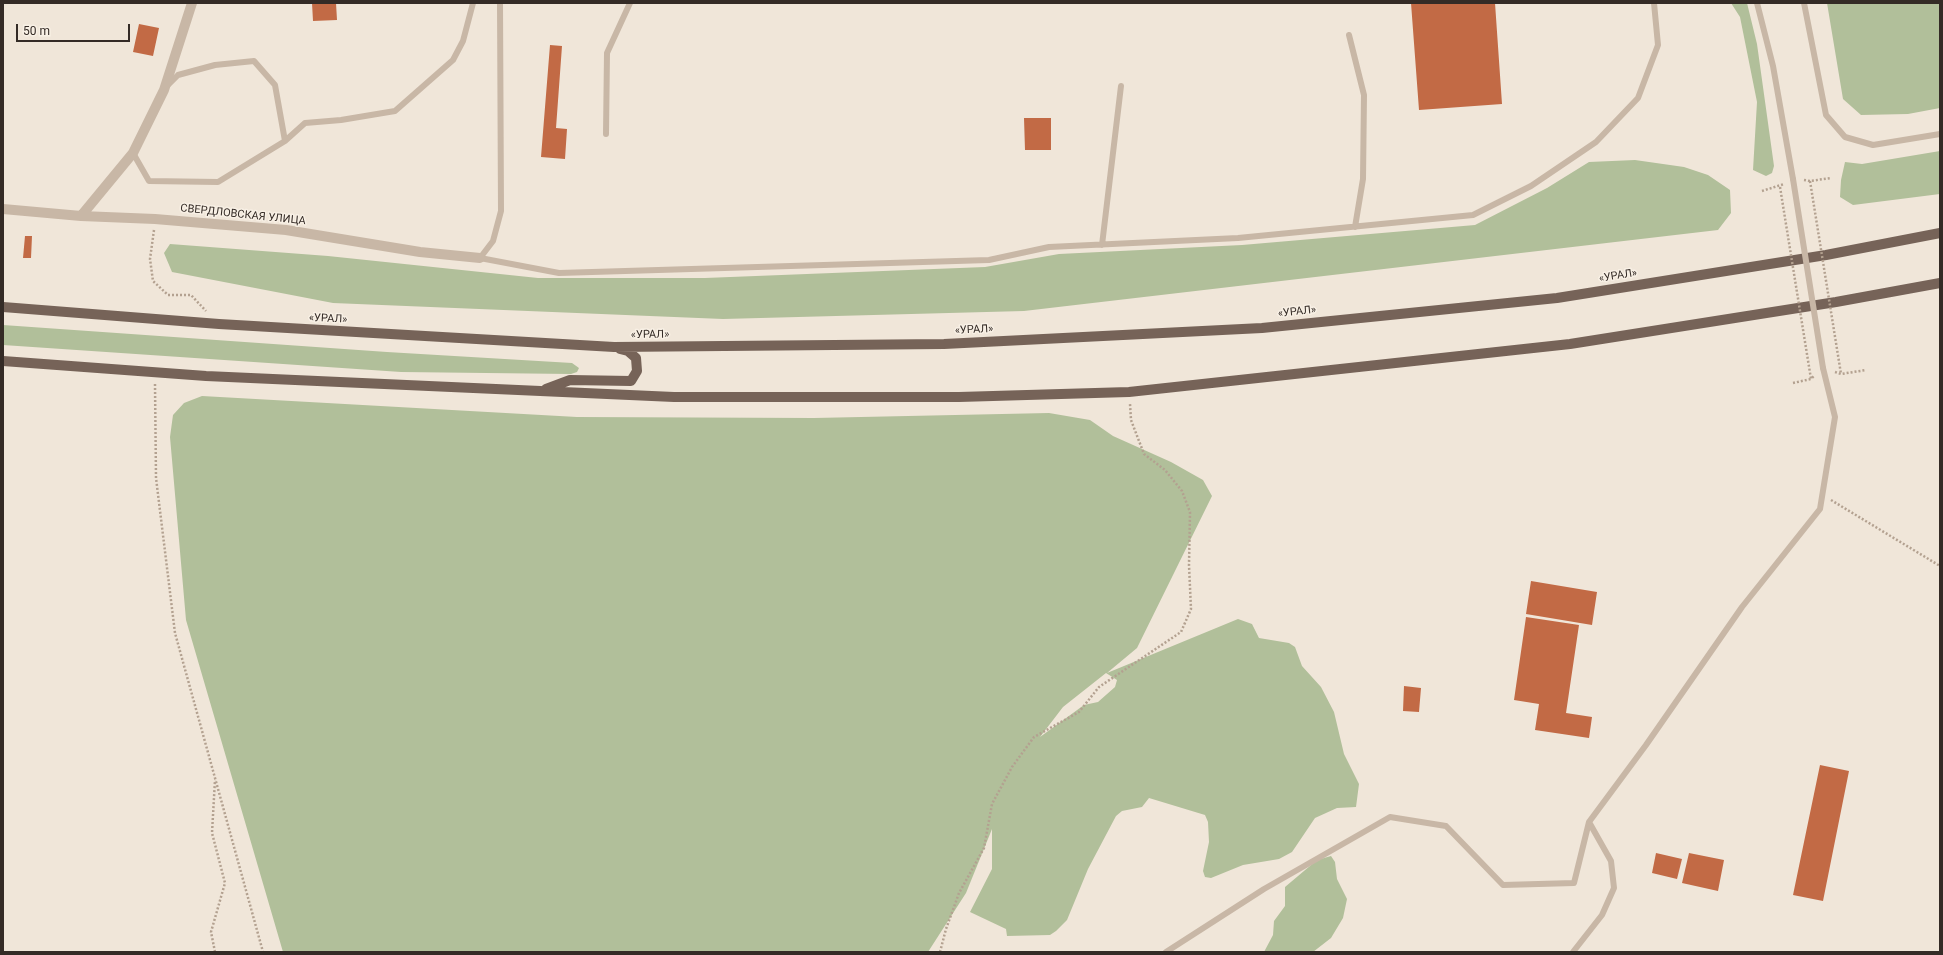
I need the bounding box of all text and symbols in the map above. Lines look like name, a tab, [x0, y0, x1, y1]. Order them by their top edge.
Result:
scale bar	[18, 16, 132, 42]
text: 50 m	[23, 24, 50, 38]
street label: СВЕРДЛОВСКАЯ УЛИЦА	[180, 202, 306, 228]
street label: «УРАЛ»	[1598, 266, 1638, 286]
street label: «УРАЛ»	[1277, 303, 1317, 321]
street label: «УРАЛ»	[308, 311, 348, 327]
street label: «УРАЛ»	[954, 322, 994, 338]
street label: «УРАЛ»	[631, 328, 669, 342]

